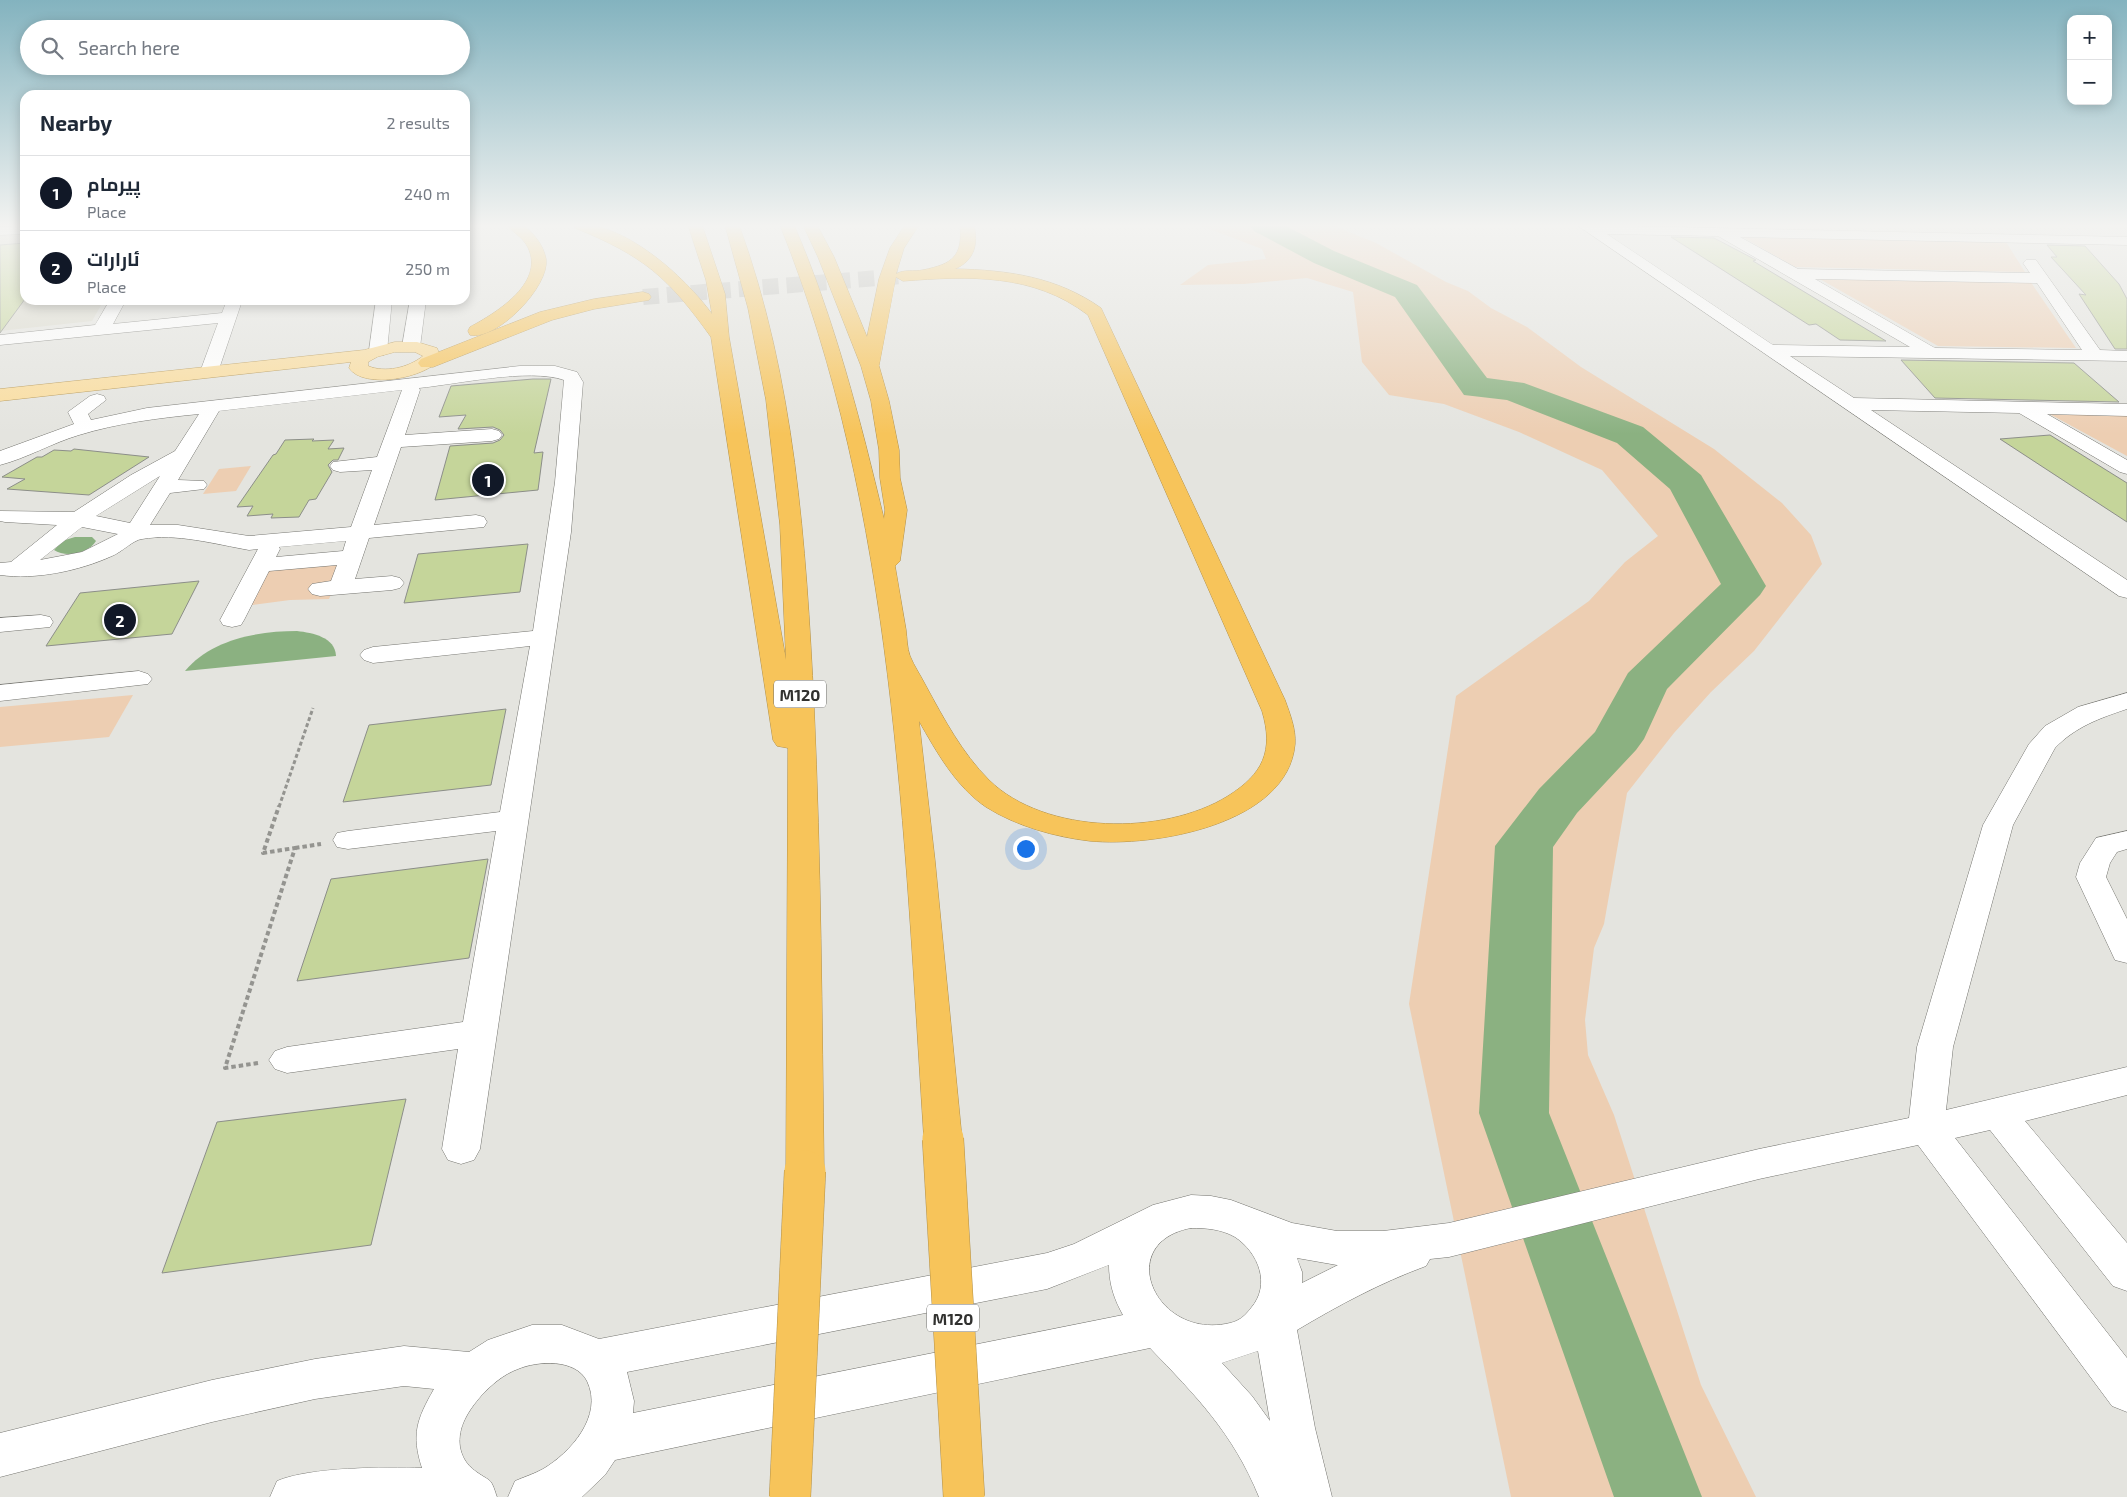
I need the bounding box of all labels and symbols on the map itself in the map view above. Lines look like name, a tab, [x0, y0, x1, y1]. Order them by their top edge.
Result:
pin: 1	[472, 461, 504, 499]
pin: 2	[104, 601, 136, 639]
road number: M120	[774, 681, 826, 708]
your location	[1013, 836, 1039, 862]
road number: M120	[927, 1305, 979, 1332]

